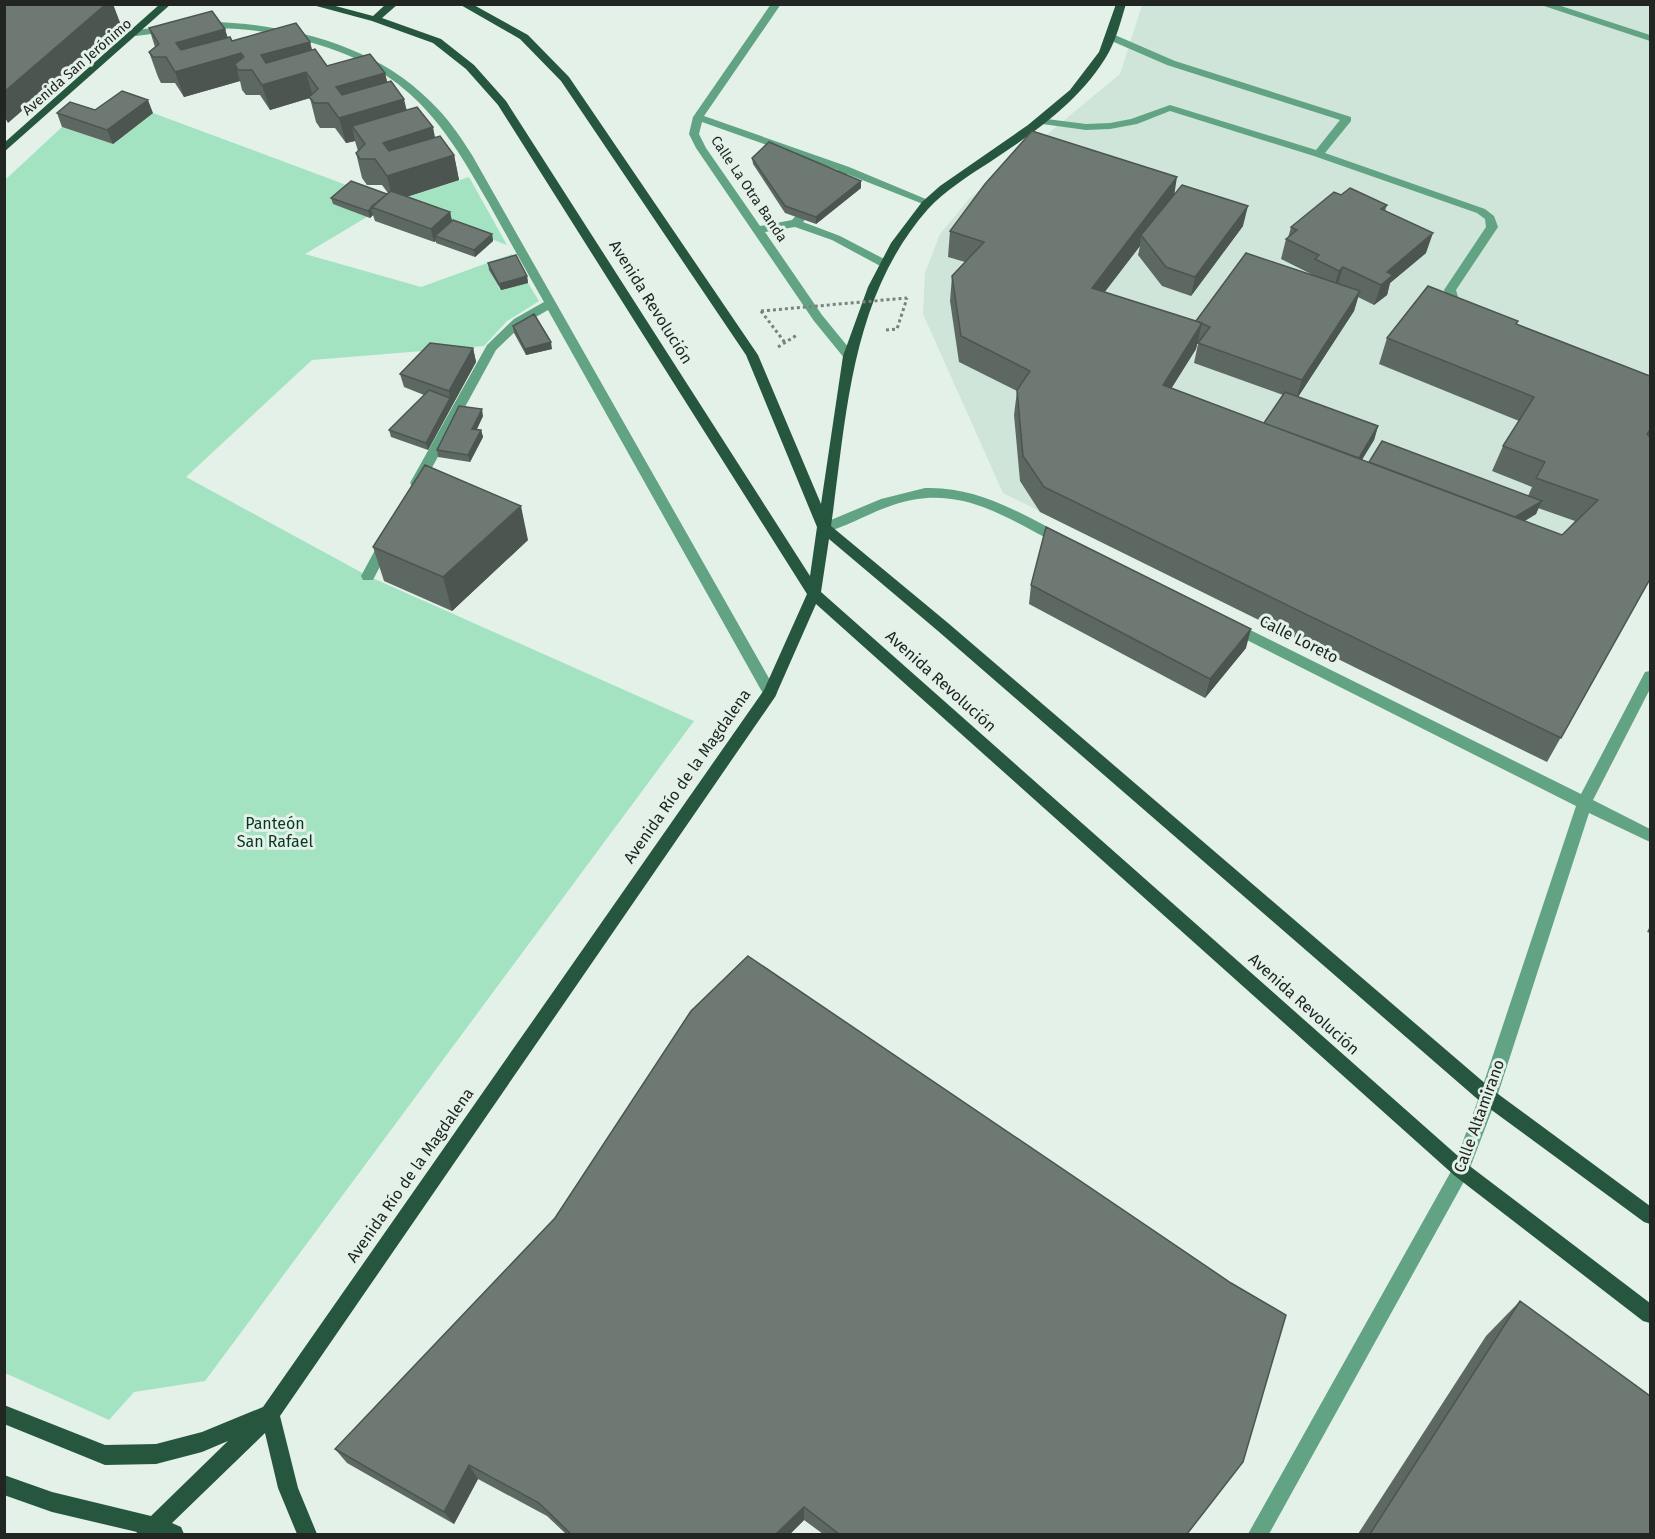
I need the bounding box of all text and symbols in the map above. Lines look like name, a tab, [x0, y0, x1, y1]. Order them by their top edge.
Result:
street label: Avenida San Jerónimo	[19, 15, 135, 119]
street label: Calle La Otra Banda	[707, 133, 791, 245]
street label: Avenida Revolución	[605, 237, 697, 367]
street label: Calle Loreto	[1256, 611, 1342, 667]
street label: Avenida Revolución	[882, 626, 1000, 736]
street label: Avenida Río de la Magdalena	[619, 685, 755, 867]
park label: Panteón San Rafael	[237, 814, 314, 851]
street label: Avenida Revolución	[1245, 949, 1363, 1059]
street label: Calle Altamirano	[1450, 1057, 1508, 1175]
street label: Avenida Río de la Magdalena	[342, 1084, 478, 1266]

